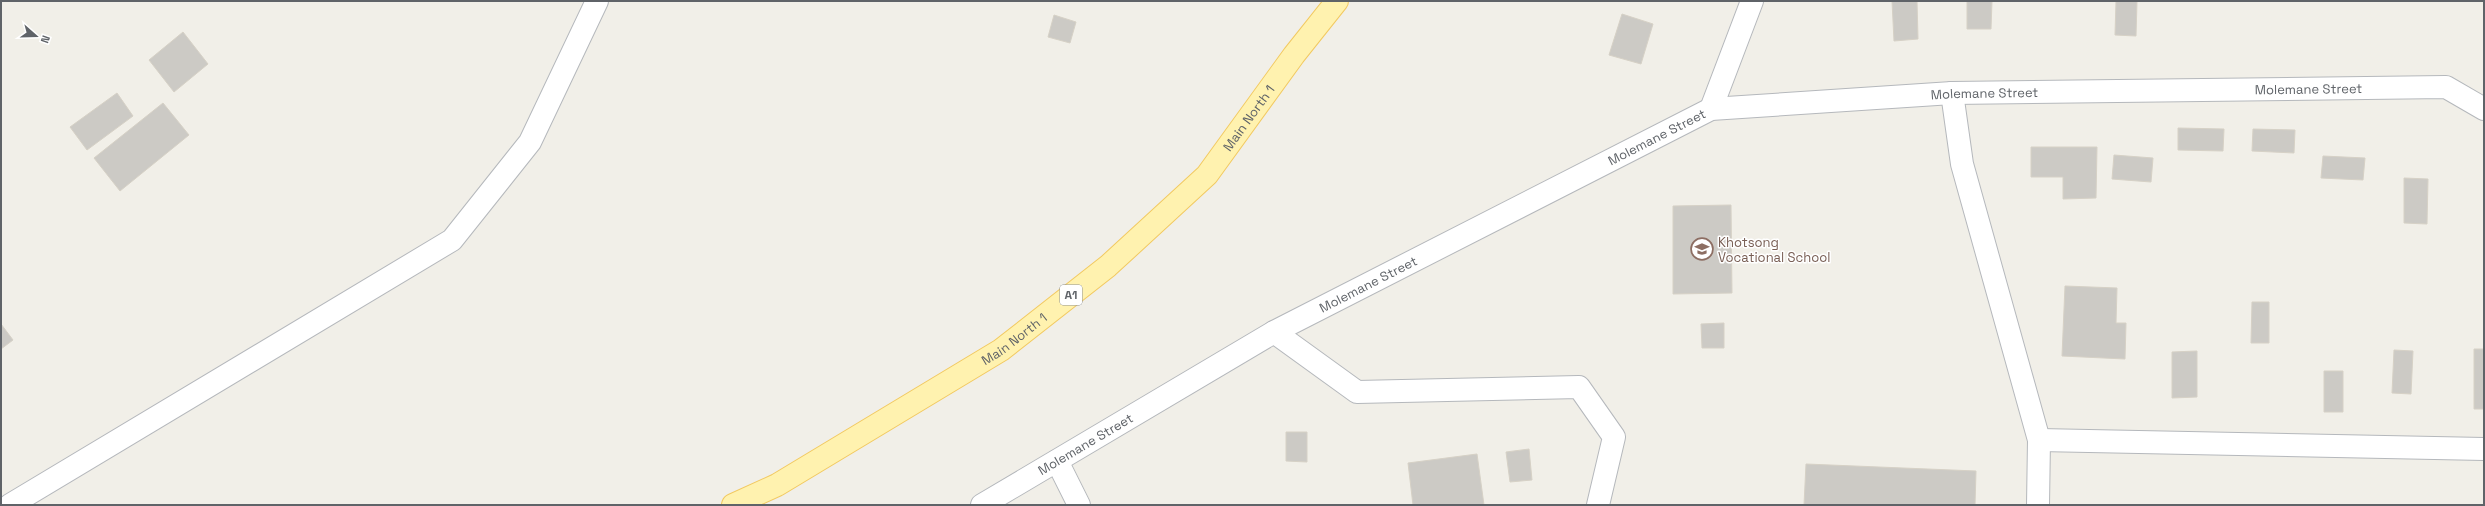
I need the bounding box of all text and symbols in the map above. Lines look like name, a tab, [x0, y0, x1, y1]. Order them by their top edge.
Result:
north arrow	[16, 16, 56, 56]
text: N	[38, 34, 53, 45]
street label: Molemane Street	[2254, 80, 2362, 98]
street label: Main North 1	[1219, 81, 1278, 154]
street label: Molemane Street	[1930, 83, 2038, 103]
street label: Molemane Street	[1605, 105, 1708, 169]
place label: Khotsong Vocational School	[1718, 234, 1831, 266]
school or university icon: Khotsong Vocational School	[1689, 236, 1715, 262]
street label: Molemane Street	[1316, 252, 1420, 316]
road number: A1	[1060, 285, 1082, 305]
street label: Main North 1	[978, 309, 1050, 368]
street label: Molemane Street	[1035, 409, 1136, 479]

